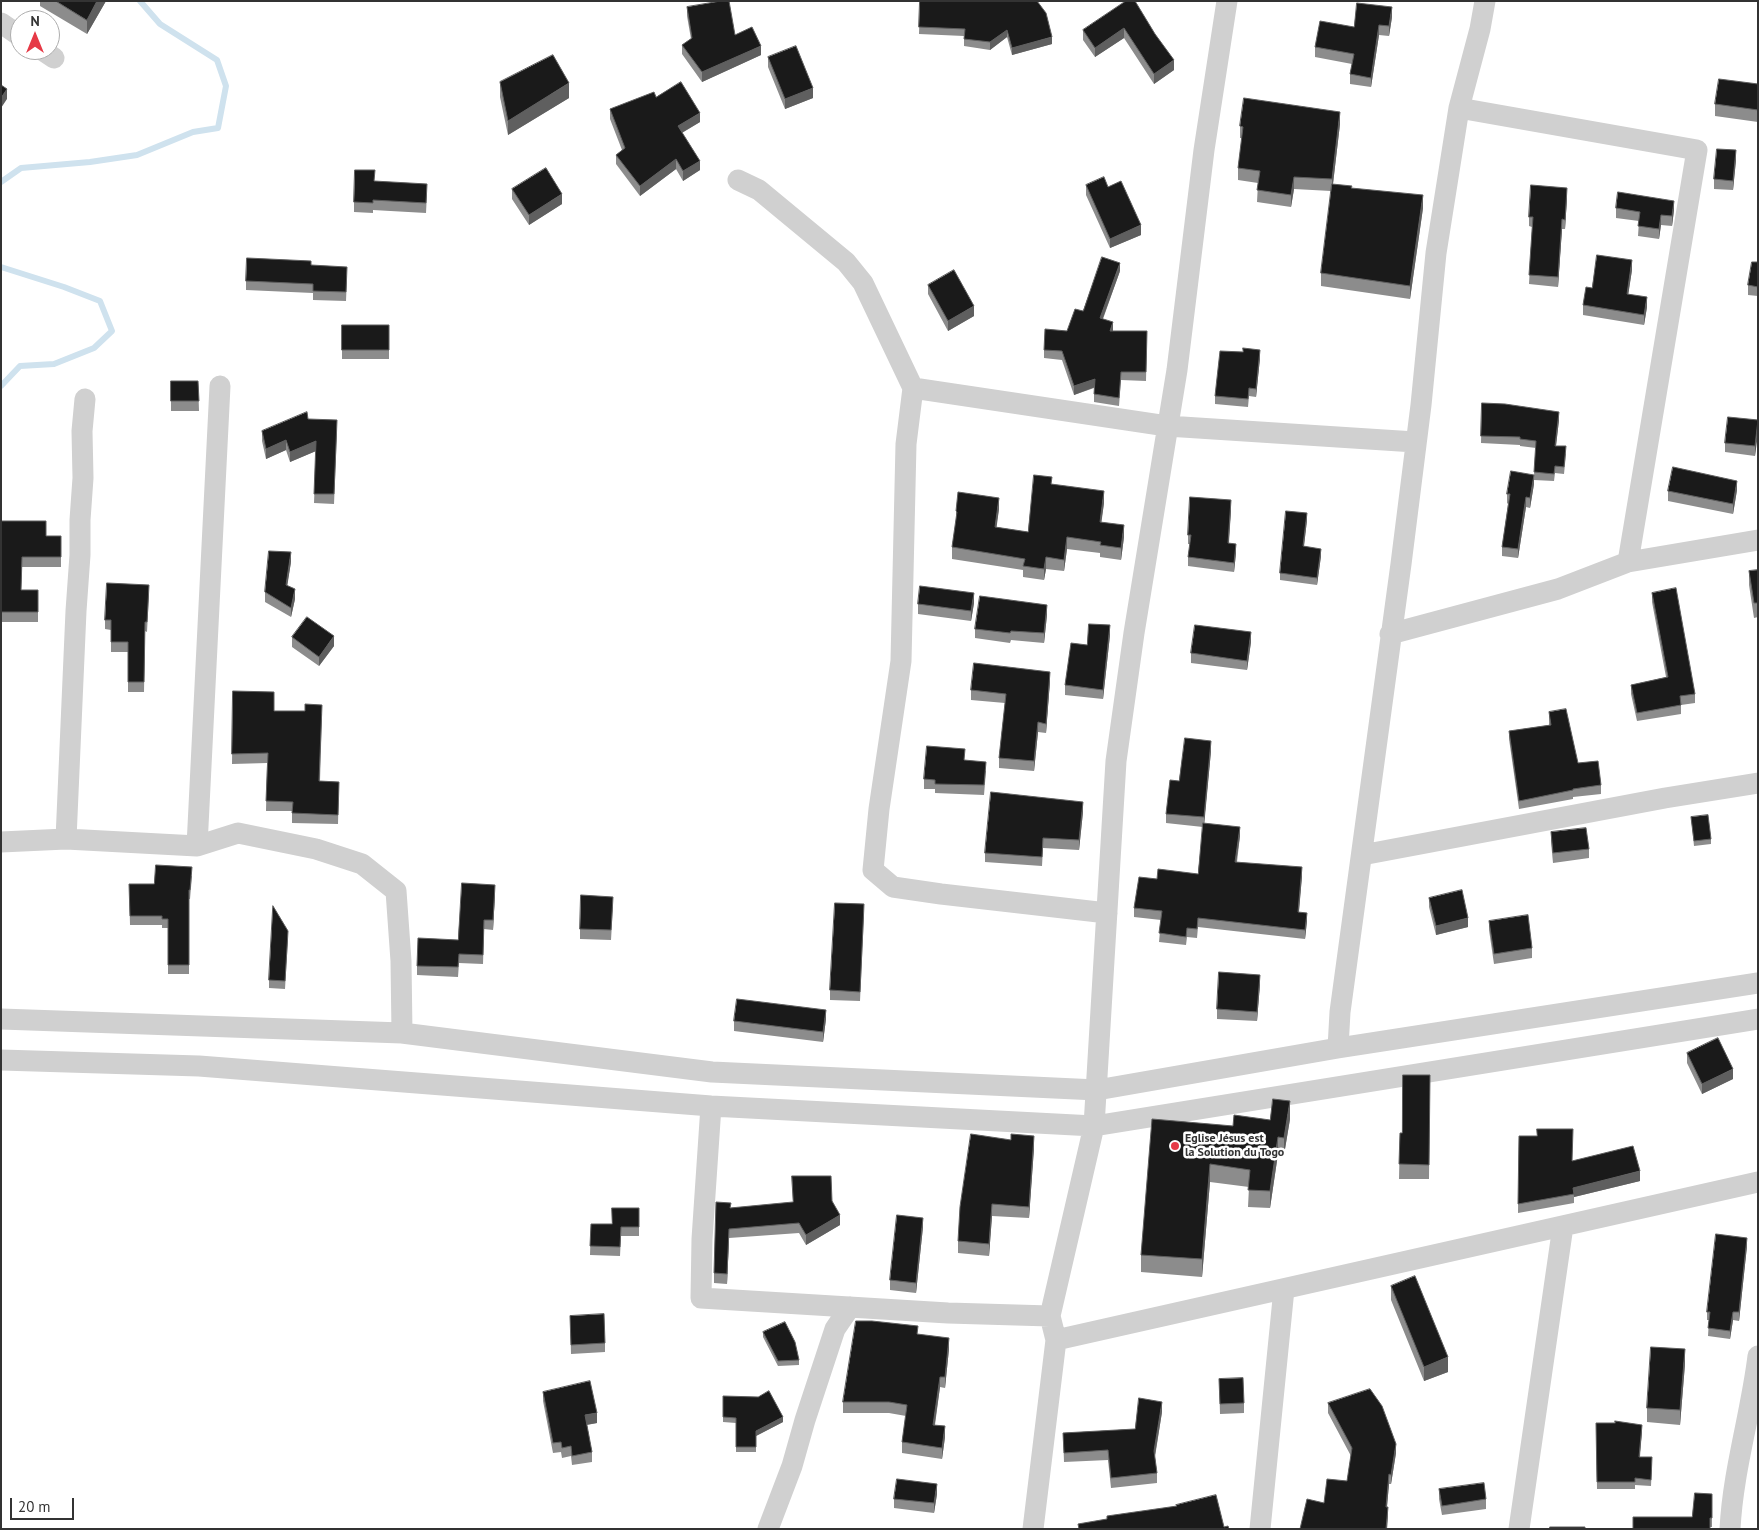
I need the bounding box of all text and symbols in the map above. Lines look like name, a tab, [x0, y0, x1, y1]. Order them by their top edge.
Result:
north arrow	[10, 10, 60, 60]
text: N	[30, 12, 40, 30]
place label: Eglise Jésus est la Solution du Togo	[1185, 1132, 1284, 1160]
marker: Eglise Jésus est la Solution du Togo	[1169, 1140, 1181, 1152]
scale bar	[12, 1488, 76, 1520]
text: 20 m	[18, 1497, 51, 1516]

